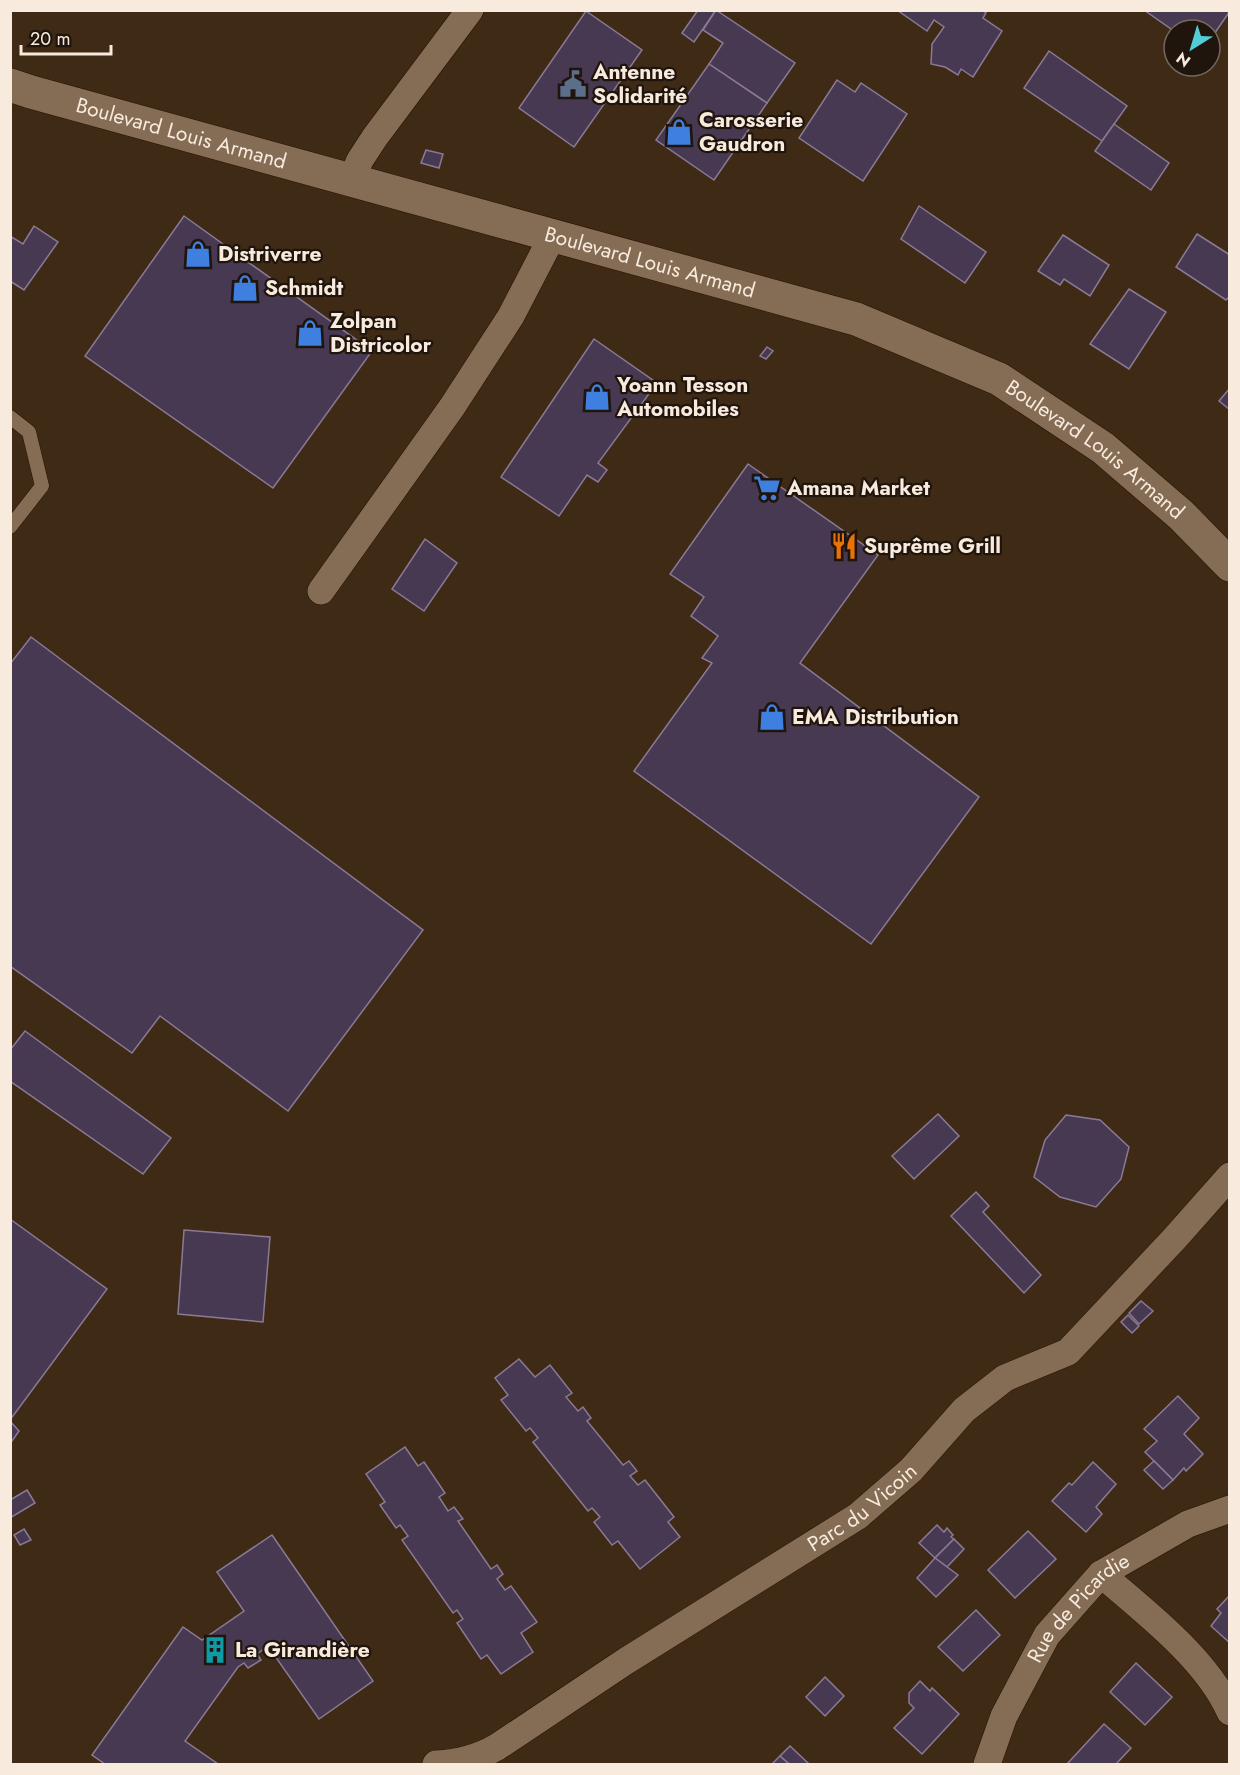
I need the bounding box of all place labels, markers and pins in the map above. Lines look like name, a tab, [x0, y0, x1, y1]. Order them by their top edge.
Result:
place label: Antenne Solidarité	[592, 57, 687, 111]
public building icon: Antenne Solidarité	[558, 69, 588, 99]
place label: Carosserie Gaudron	[699, 105, 803, 159]
shop icon: Carosserie Gaudron	[664, 117, 694, 147]
shop icon: Distriverre	[183, 239, 213, 269]
place label: Distriverre	[218, 239, 322, 269]
shop icon: Schmidt	[230, 273, 260, 303]
place label: Schmidt	[265, 273, 343, 303]
place label: Zolpan Districolor	[330, 306, 432, 360]
shop icon: Zolpan Districolor	[295, 318, 325, 348]
place label: Yoann Tesson Automobiles	[616, 370, 748, 424]
shop icon: Yoann Tesson Automobiles	[582, 382, 612, 412]
supermarket icon: Amana Market	[752, 473, 782, 503]
place label: Amana Market	[786, 473, 930, 503]
restaurant icon: Suprême Grill	[829, 531, 859, 561]
place label: Suprême Grill	[864, 531, 1001, 561]
shop icon: EMA Distribution	[757, 702, 787, 732]
place label: EMA Distribution	[792, 702, 959, 732]
building icon: La Girandière	[200, 1635, 230, 1665]
place label: La Girandière	[235, 1635, 370, 1665]

